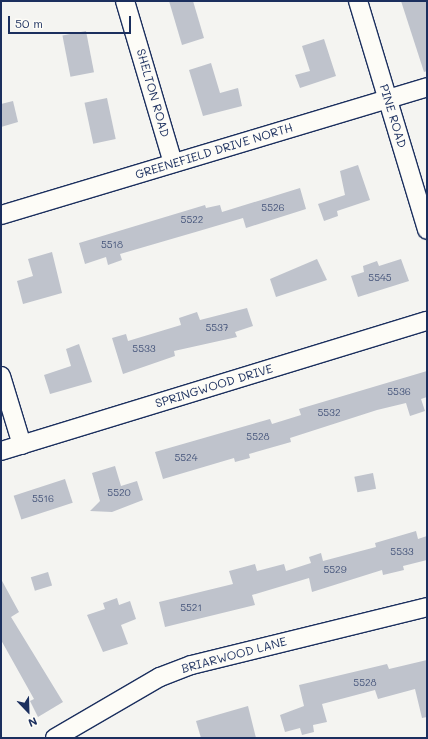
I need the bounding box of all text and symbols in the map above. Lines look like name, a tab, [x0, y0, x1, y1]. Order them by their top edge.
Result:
scale bar	[10, 8, 133, 34]
text: 50 m	[15, 15, 43, 31]
street label: SHELTON ROAD	[134, 47, 172, 139]
street label: PINE ROAD	[376, 82, 410, 150]
street label: GREENEFIELD DRIVE NORTH	[133, 120, 295, 182]
house number: 5526	[261, 202, 285, 214]
house number: 5522	[181, 214, 203, 226]
house number: 5518	[101, 239, 123, 251]
house number: 5545	[368, 272, 392, 284]
house number: 5537	[205, 322, 229, 334]
house number: 5533	[132, 343, 156, 355]
street label: SPRINGWOOD DRIVE	[153, 361, 275, 411]
house number: 5536	[387, 386, 411, 398]
house number: 5532	[317, 407, 341, 419]
house number: 5528	[246, 431, 270, 443]
house number: 5524	[174, 452, 198, 464]
house number: 5520	[107, 487, 131, 499]
house number: 5516	[32, 493, 54, 505]
house number: 5533	[390, 546, 414, 558]
house number: 5529	[323, 564, 347, 576]
house number: 5521	[180, 602, 202, 614]
street label: BRIARWOOD LANE	[180, 634, 288, 676]
house number: 5528	[353, 677, 377, 689]
north arrow	[8, 691, 48, 731]
text: N	[26, 714, 40, 731]

